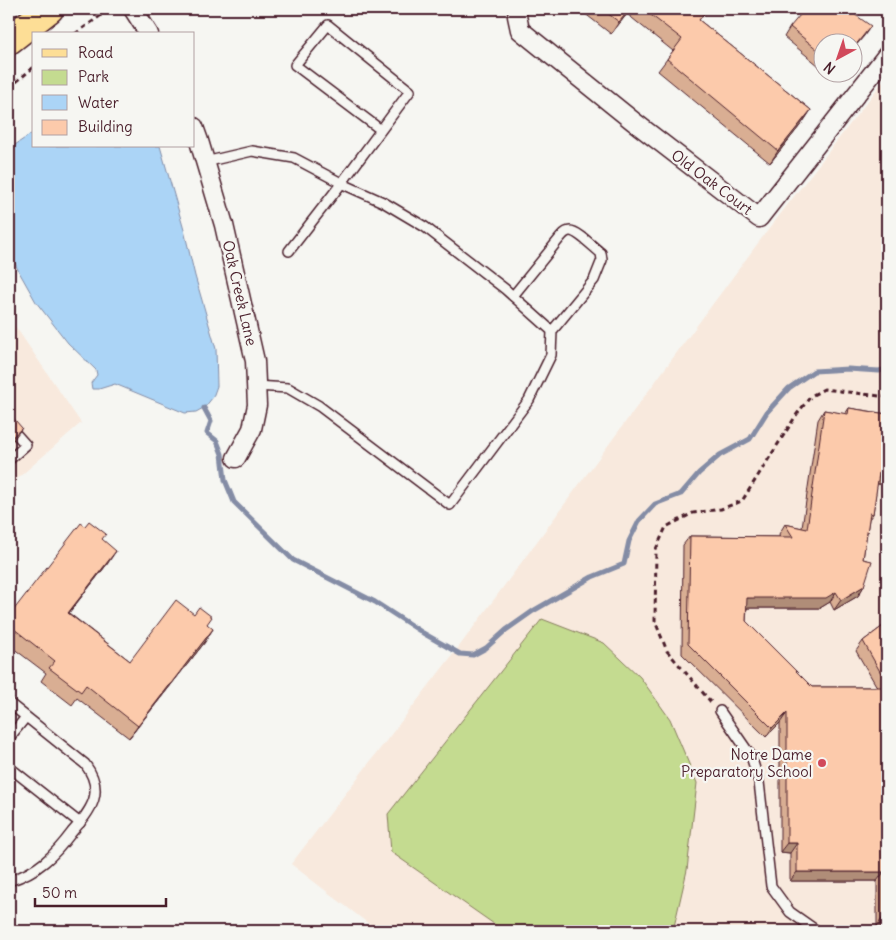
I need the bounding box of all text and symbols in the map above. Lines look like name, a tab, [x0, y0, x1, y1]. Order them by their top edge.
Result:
legend	[32, 32, 195, 148]
north arrow	[814, 32, 864, 82]
text: Road	[78, 43, 113, 62]
text: N	[820, 58, 839, 78]
text: Park	[78, 67, 109, 86]
text: Water	[78, 93, 119, 112]
text: Building	[78, 117, 133, 136]
street label: Old Oak Court	[668, 145, 756, 219]
street label: Oak Creek Lane	[219, 238, 261, 348]
place label: Notre Dame Preparatory School	[681, 745, 812, 781]
marker: Notre Dame Preparatory School	[816, 757, 828, 769]
scale bar	[35, 875, 166, 907]
text: 50 m	[42, 883, 77, 902]

